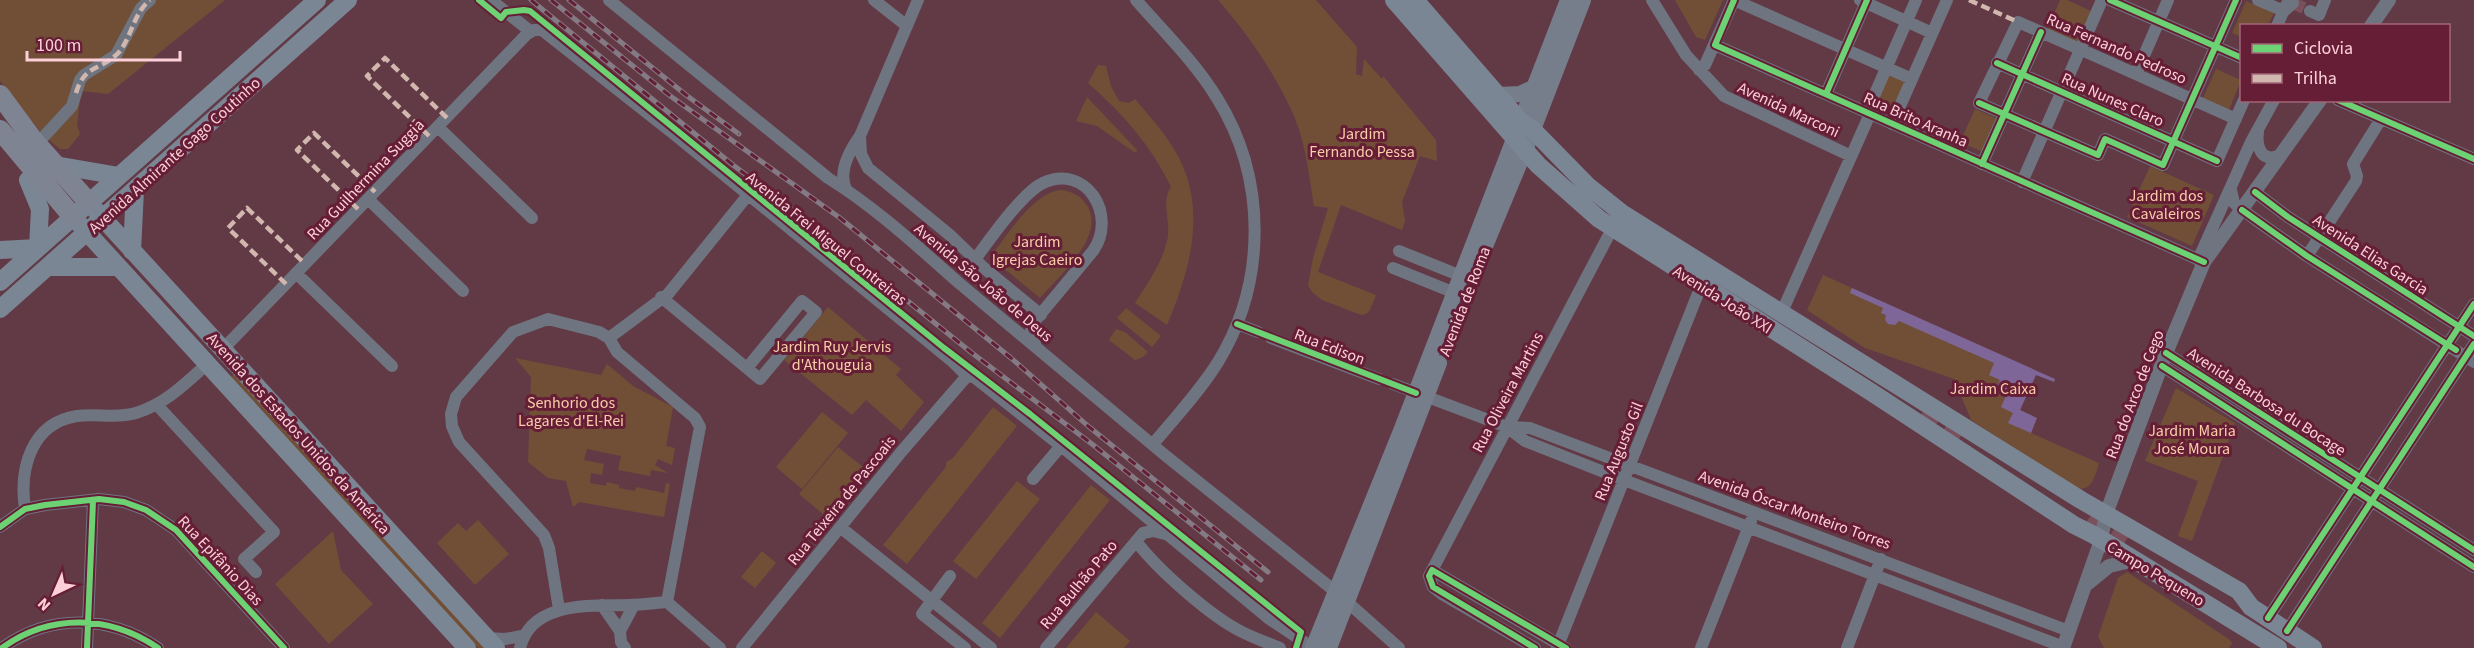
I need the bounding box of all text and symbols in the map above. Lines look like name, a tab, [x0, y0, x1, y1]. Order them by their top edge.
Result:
street label: Rua Fernando Pedroso	[2043, 8, 2190, 90]
scale bar	[27, 24, 180, 62]
legend	[2240, 24, 2450, 102]
text: 100 m	[36, 33, 81, 58]
text: Ciclovia	[2294, 36, 2353, 61]
text: Trilha	[2294, 66, 2337, 91]
street label: Rua Nunes Claro	[2058, 67, 2167, 132]
street label: Avenida Almirante Gago Coutinho	[84, 72, 266, 239]
street label: Avenida Marconi	[1734, 77, 1843, 143]
street label: Rua Brito Aranha	[1860, 87, 1971, 153]
street label: Rua Guilhermina Suggia	[302, 114, 429, 245]
park label: Jardim Fernando Pessa	[1309, 123, 1415, 163]
street label: Avenida Frei Miguel Contreiras	[741, 167, 912, 311]
park label: Jardim dos Cavaleiros	[2129, 185, 2204, 225]
street label: Avenida Elias Garcia	[2308, 209, 2433, 300]
street label: Avenida São João de Deus	[909, 218, 1057, 347]
park label: Jardim Igrejas Caeiro	[992, 231, 1082, 271]
street label: Avenida de Roma	[1434, 243, 1496, 359]
street label: Avenida João XXI	[1669, 260, 1776, 339]
street label: Rua Edison	[1291, 323, 1368, 371]
street label: Rua do Arco de Cego	[2100, 327, 2170, 462]
street label: Avenida dos Estados Unidos da América	[202, 328, 395, 539]
street label: Rua Oliveira Martins	[1467, 328, 1549, 457]
park label: Jardim Ruy Jervis d'Athouguia	[773, 336, 892, 376]
street label: Avenida Barbosa du Bocage	[2183, 342, 2350, 461]
park label: Jardim Caixa	[1950, 378, 2036, 400]
park label: Senhorio dos Lagares d'El-Rei	[518, 392, 624, 432]
street label: Rua Augusto Gil	[1589, 399, 1649, 504]
park label: Jardim Maria José Moura	[2148, 420, 2236, 460]
street label: Rua Teixeira de Pascoais	[783, 431, 901, 570]
street label: Avenida Óscar Monteiro Torres	[1695, 465, 1894, 555]
street label: Rua Epifânio Dias	[173, 511, 268, 611]
street label: Rua Bulhão Pato	[1035, 535, 1123, 634]
street label: Campo Pequeno	[2102, 536, 2209, 612]
north arrow	[24, 564, 84, 624]
text: N	[33, 592, 56, 616]

